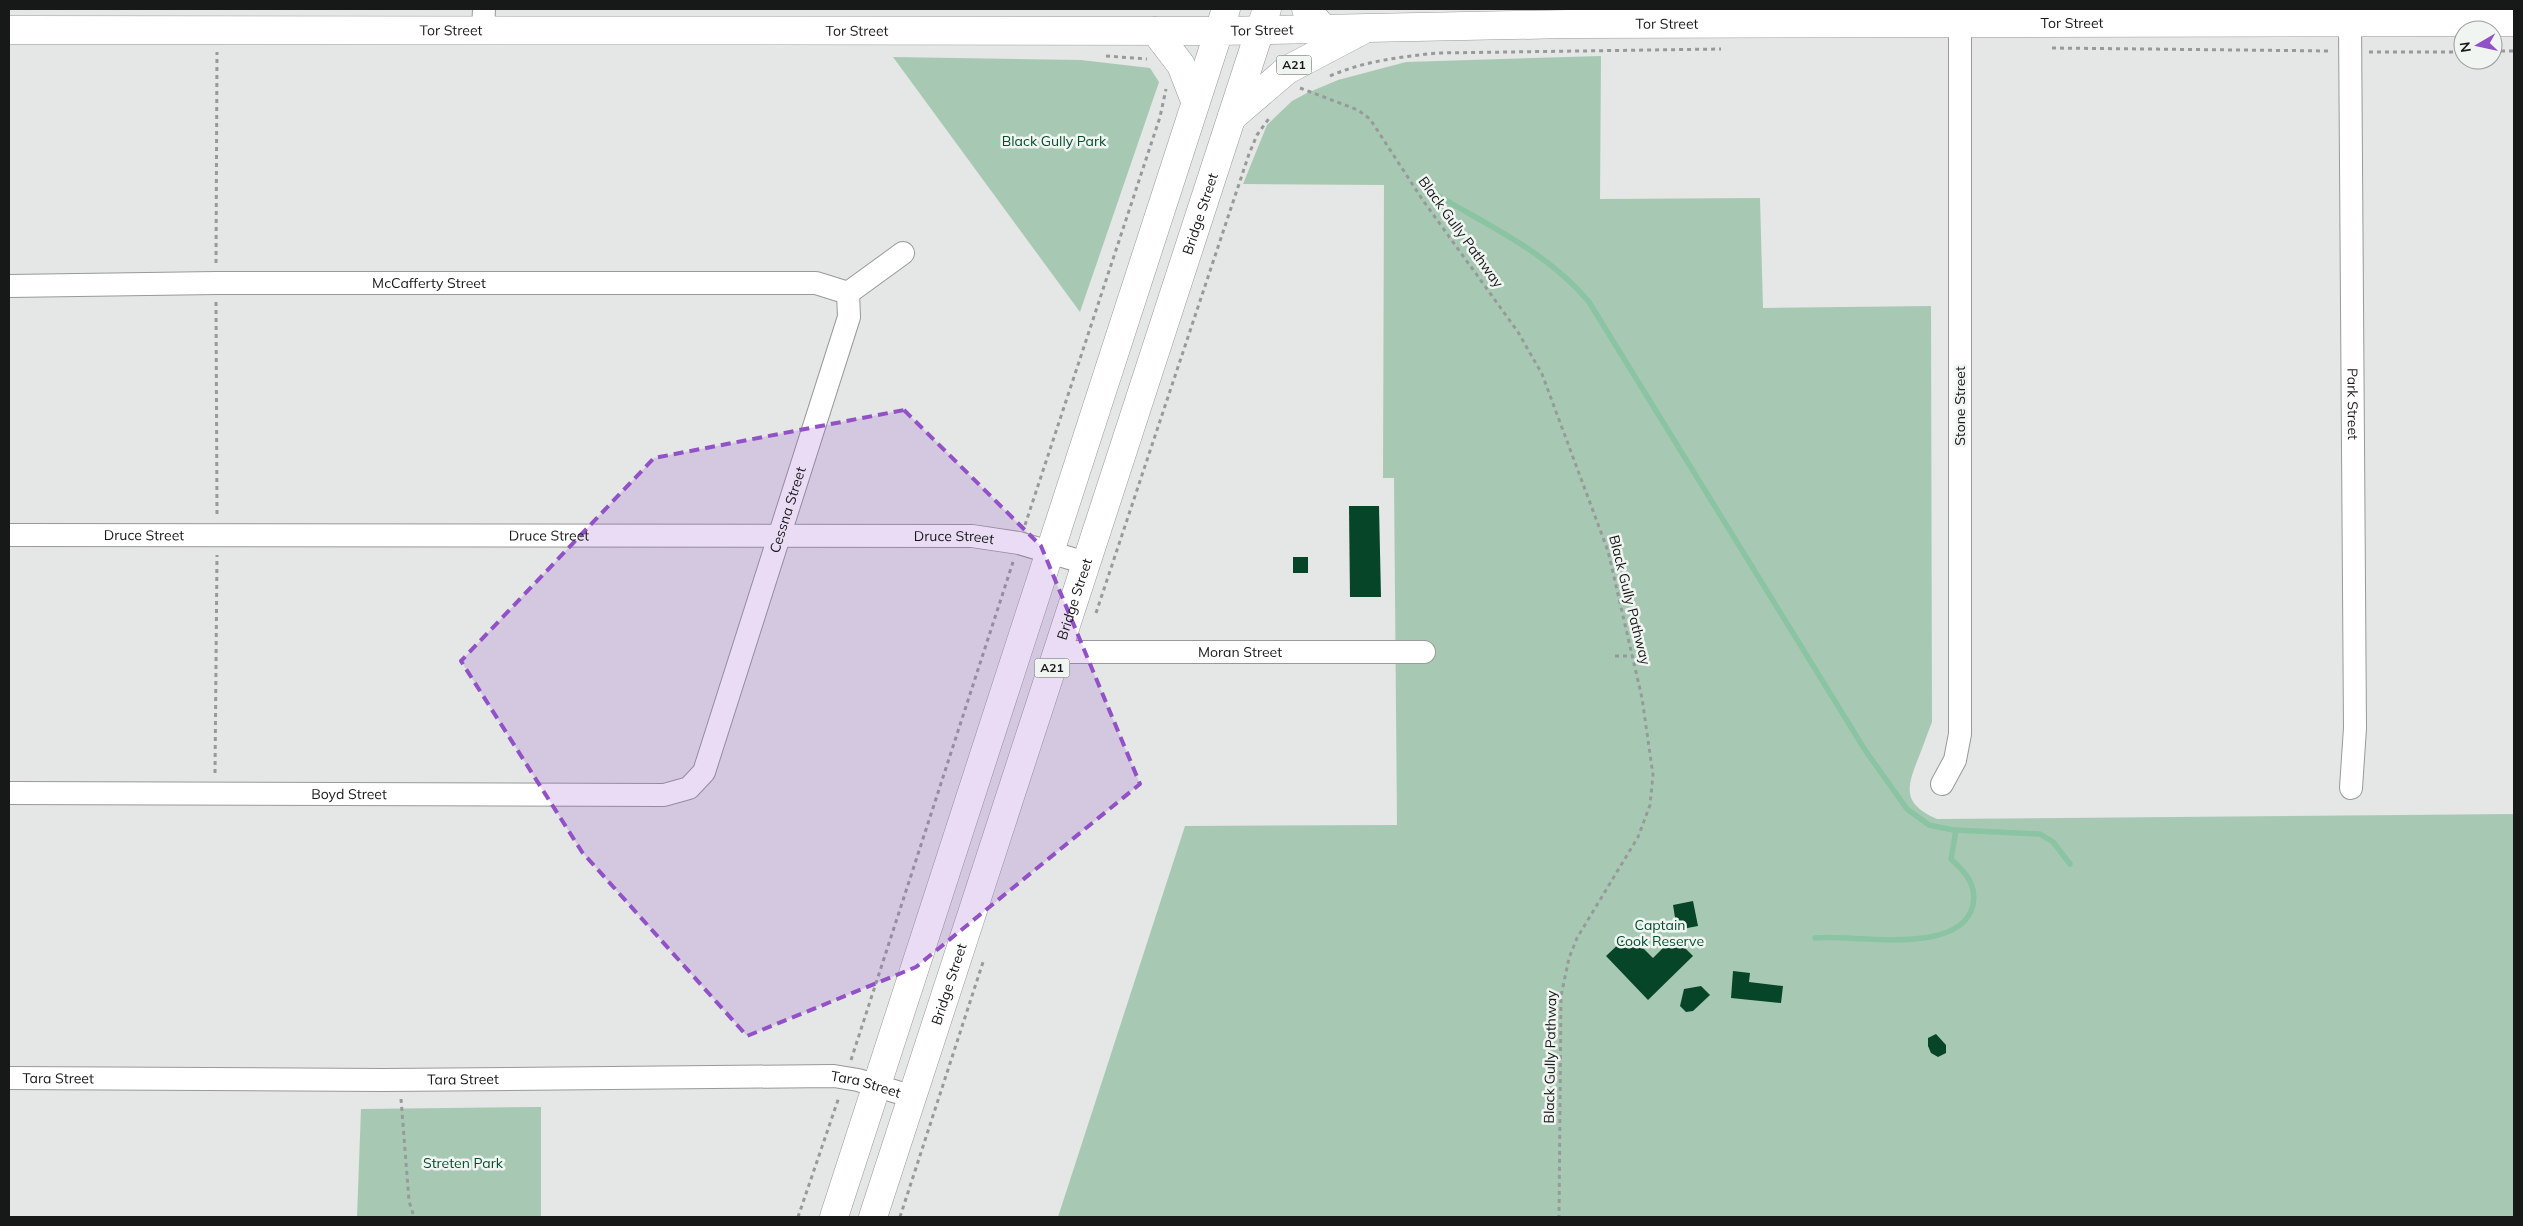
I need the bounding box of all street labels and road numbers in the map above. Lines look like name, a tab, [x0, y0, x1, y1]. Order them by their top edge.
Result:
street label: Tor Street	[2041, 14, 2104, 32]
street label: Tor Street	[1636, 15, 1699, 33]
street label: Tor Street	[420, 21, 483, 39]
street label: Tor Street	[1230, 21, 1294, 40]
street label: Tor Street	[826, 22, 889, 40]
road number: A21	[1276, 56, 1312, 74]
street label: Bridge Street	[1178, 171, 1222, 257]
street label: Black Gully Pathway	[1415, 173, 1508, 292]
street label: McCafferty Street	[372, 274, 486, 292]
street label: Stone Street	[1951, 366, 1969, 446]
street label: Park Street	[2343, 368, 2362, 440]
street label: Cessna Street	[765, 464, 810, 555]
street label: Druce Street	[104, 526, 184, 544]
street label: Druce Street	[509, 527, 589, 545]
street label: Druce Street	[914, 527, 995, 548]
street label: Black Gully Pathway	[1605, 533, 1655, 667]
street label: Bridge Street	[1053, 556, 1096, 642]
street label: Moran Street	[1198, 643, 1282, 661]
road number: A21	[1034, 658, 1070, 678]
street label: Boyd Street	[311, 785, 387, 803]
street label: Bridge Street	[927, 941, 971, 1027]
street label: Black Gully Pathway	[1540, 990, 1560, 1124]
street label: Tara Street	[830, 1067, 903, 1102]
street label: Tara Street	[22, 1069, 94, 1087]
street label: Tara Street	[427, 1070, 499, 1089]

